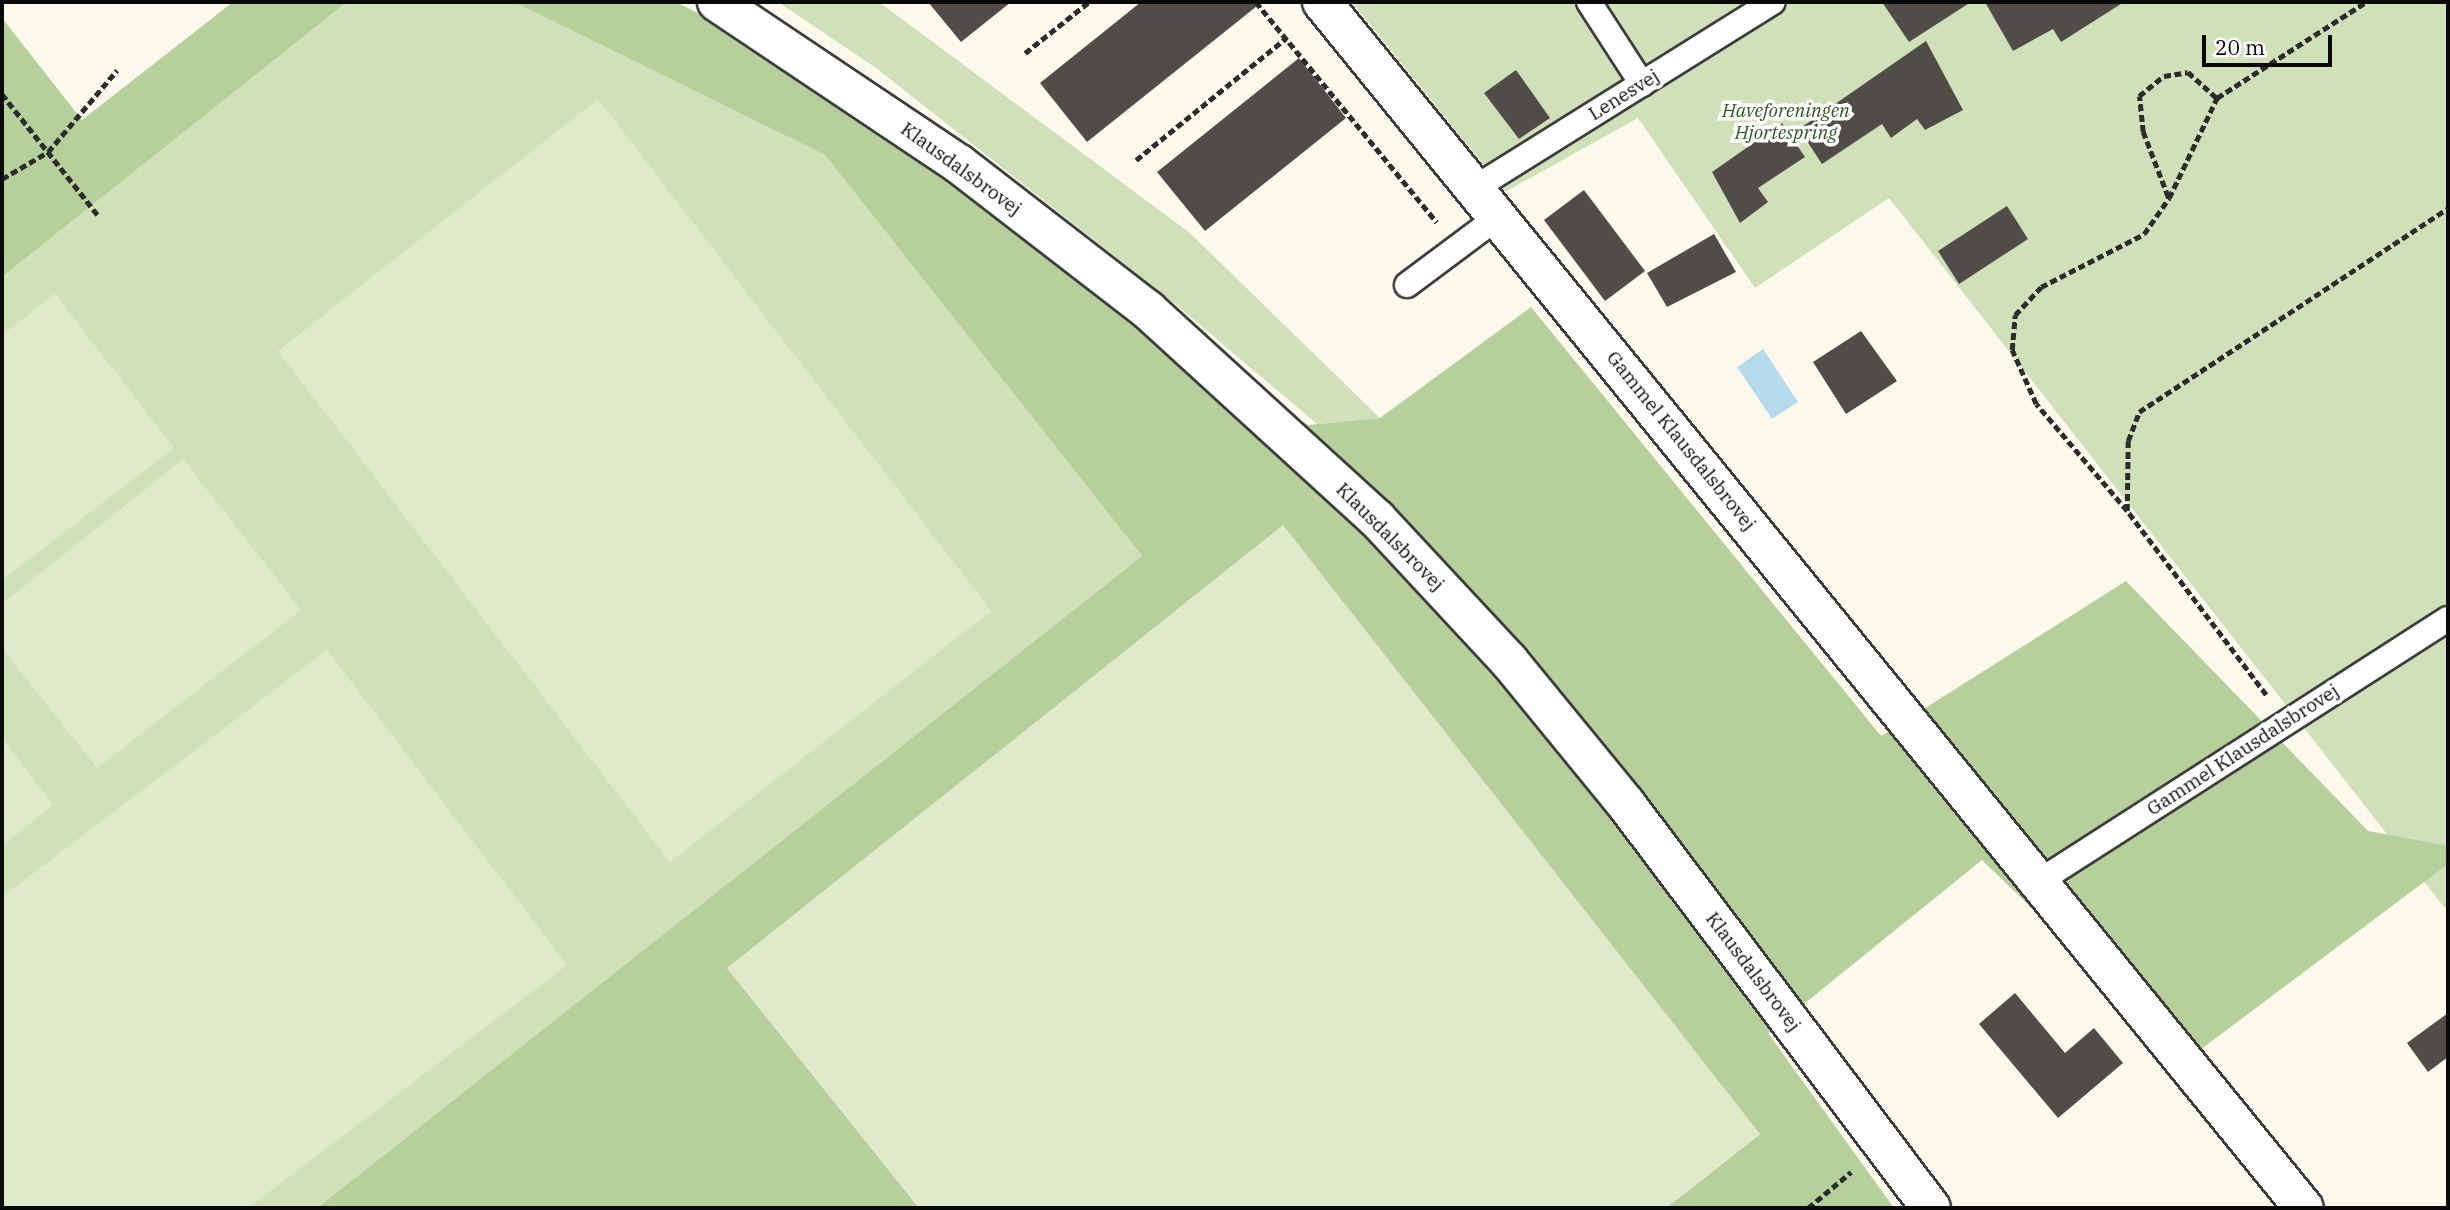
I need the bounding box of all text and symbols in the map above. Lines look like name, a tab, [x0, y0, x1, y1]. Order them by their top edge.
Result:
scale bar	[2205, 21, 2334, 65]
text: 20 m	[2215, 33, 2265, 61]
street label: Lenesvej	[1585, 64, 1663, 126]
park label: Haveforeningen Hjortespring	[1722, 100, 1850, 144]
street label: Klausdalsbrovej	[896, 118, 1026, 220]
street label: Gammel Klausdalsbrovej	[1602, 347, 1760, 535]
street label: Klausdalsbrovej	[1331, 478, 1449, 596]
street label: Gammel Klausdalsbrovej	[2143, 679, 2343, 821]
street label: Klausdalsbrovej	[1701, 908, 1805, 1036]

